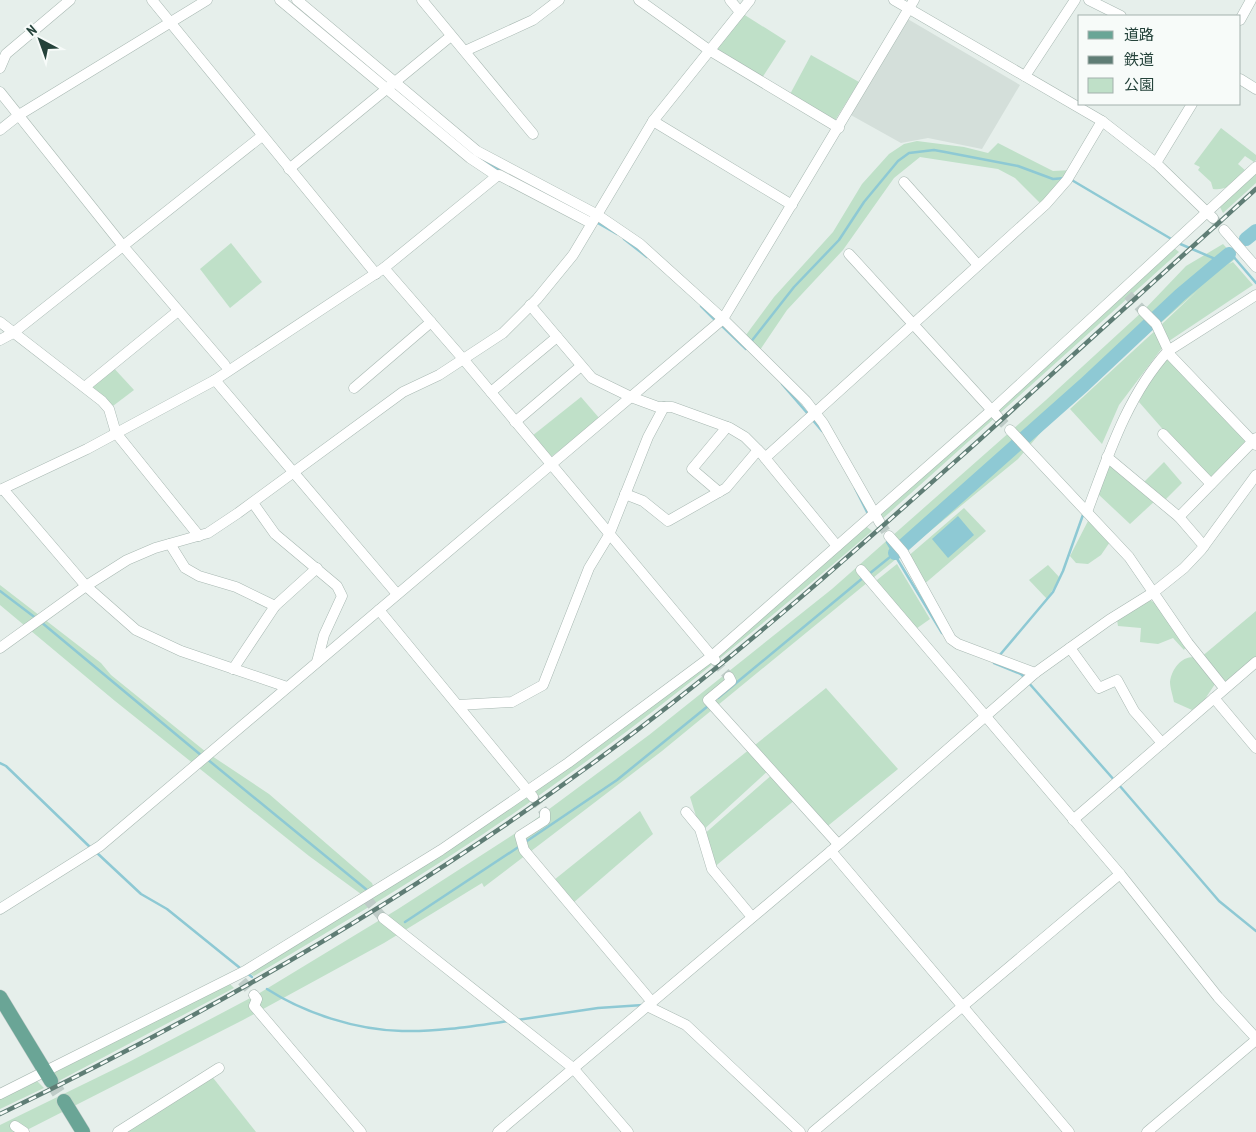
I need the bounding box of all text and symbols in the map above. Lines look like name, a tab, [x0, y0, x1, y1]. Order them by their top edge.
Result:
north arrow	[15, 15, 65, 65]
legend	[1078, 15, 1241, 105]
text: N	[23, 21, 40, 39]
text: 道路	[1124, 25, 1154, 44]
text: 鉄道	[1124, 50, 1154, 69]
text: 公園	[1124, 75, 1154, 94]

